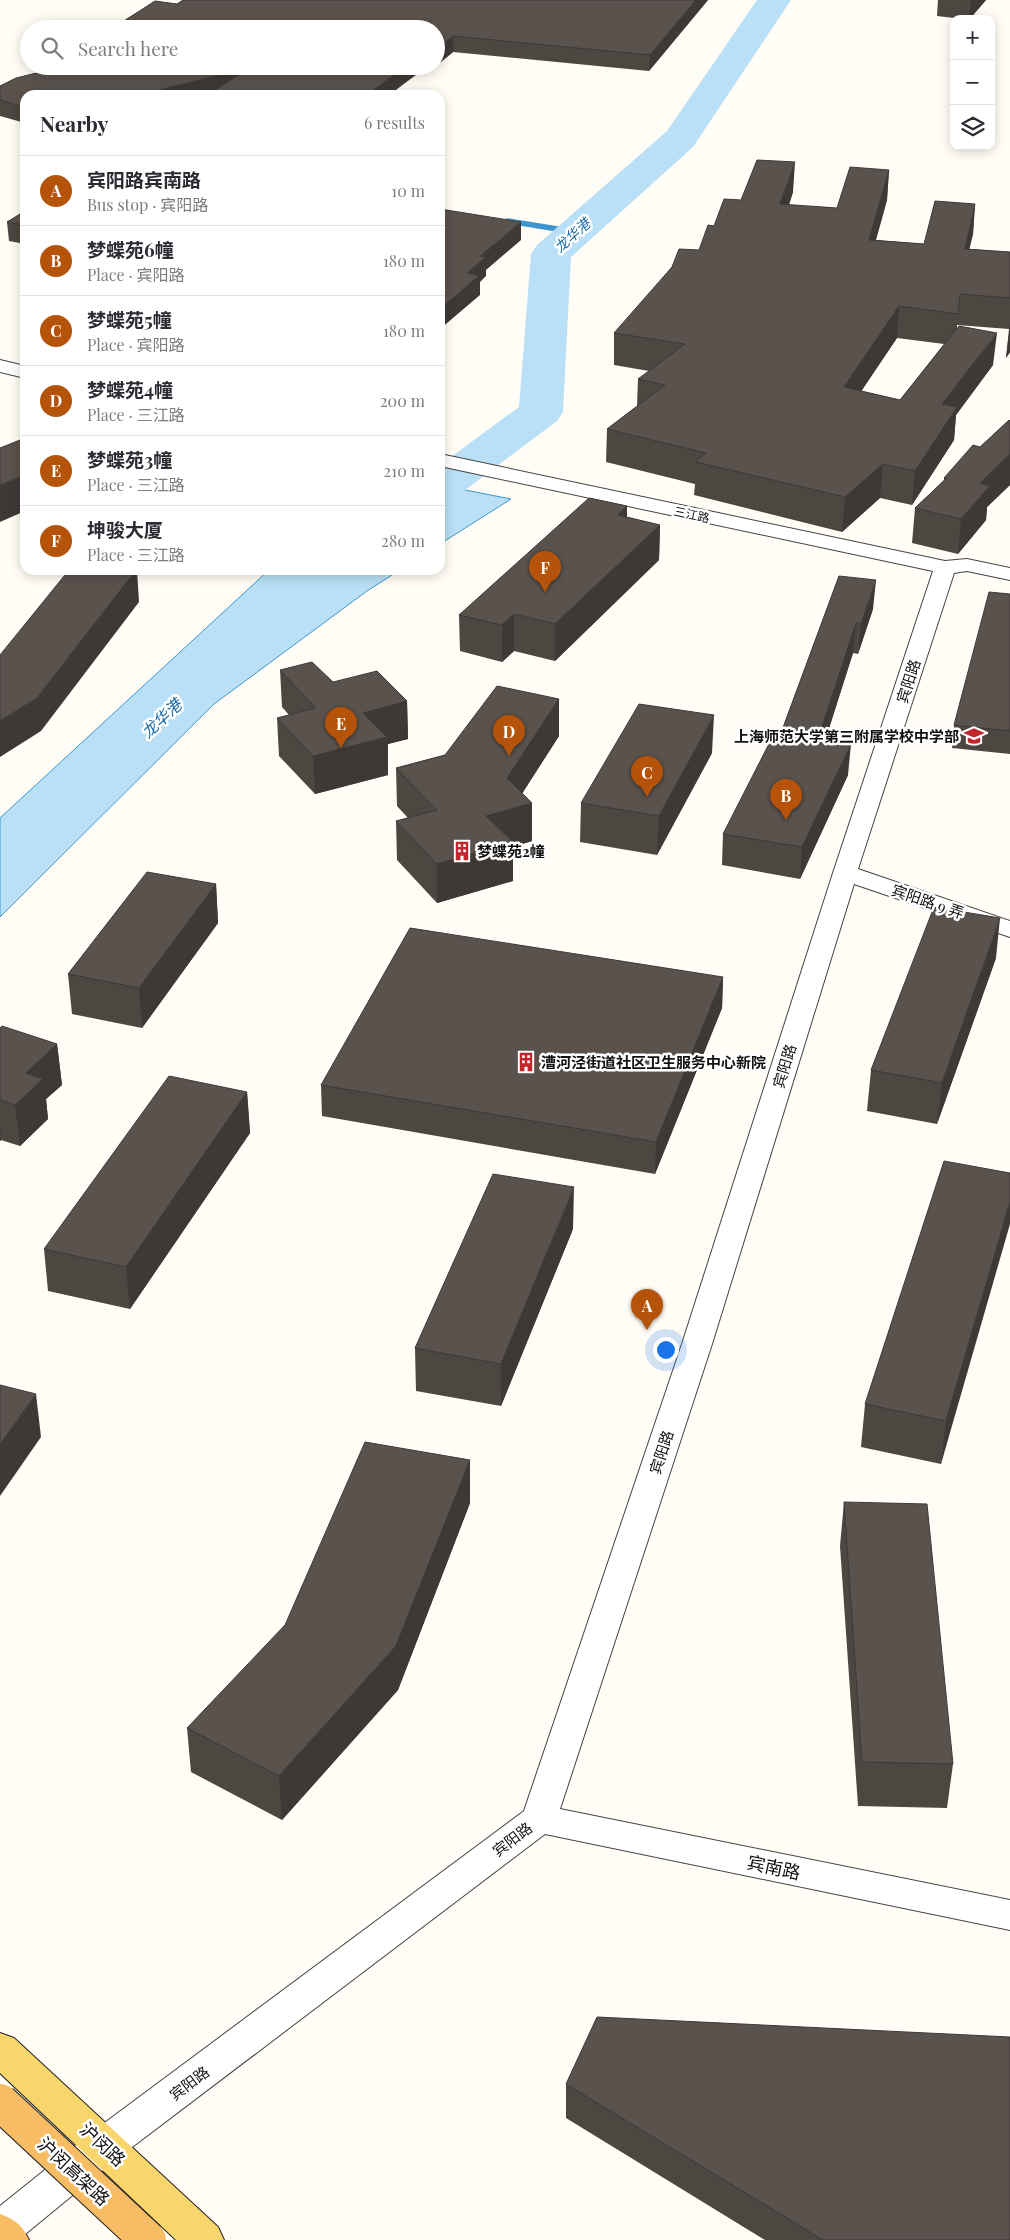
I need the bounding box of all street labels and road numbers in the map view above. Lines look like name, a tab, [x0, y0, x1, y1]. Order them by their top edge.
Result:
street label: 三江路	[673, 502, 711, 526]
street label: 宾阳路	[892, 657, 924, 705]
street label: 宾阳路 9 弄	[889, 879, 967, 923]
street label: 宾阳路	[768, 1042, 800, 1090]
street label: 宾阳路	[645, 1428, 677, 1476]
street label: 宾阳路	[488, 1817, 536, 1861]
street label: 宾南路	[745, 1850, 803, 1884]
street label: 宾阳路	[165, 2061, 213, 2105]
street label: 沪闵路	[75, 2117, 131, 2171]
street label: 沪闵高架路	[33, 2132, 115, 2210]

